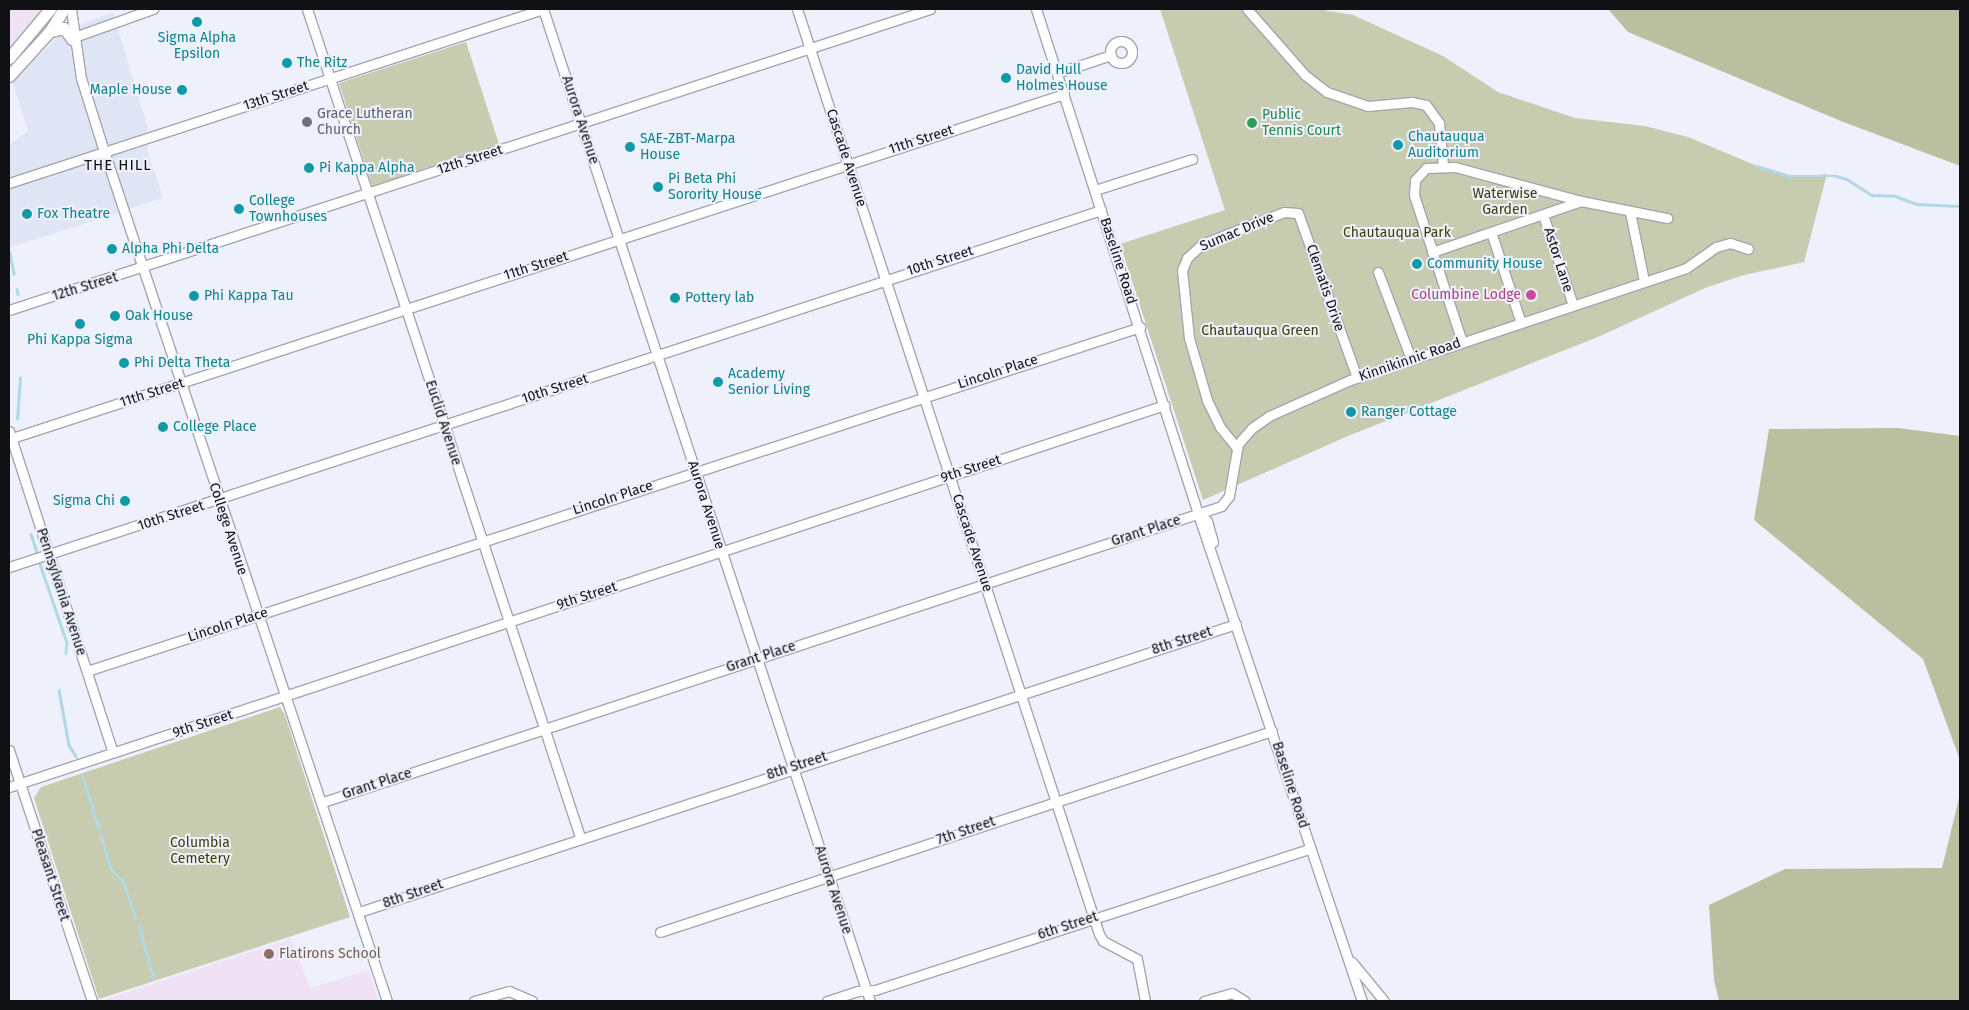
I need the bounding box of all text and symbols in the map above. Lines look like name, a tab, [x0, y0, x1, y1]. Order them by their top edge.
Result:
marker: Sigma Alpha Epsilon	[191, 16, 203, 28]
place label: Sigma Alpha Epsilon	[158, 30, 236, 62]
place label: The Ritz	[297, 55, 347, 71]
marker: The Ritz	[281, 57, 293, 69]
place label: David Hull Holmes House	[1016, 62, 1108, 94]
marker: David Hull Holmes House	[1000, 72, 1012, 84]
street label: Aurora Avenue	[558, 74, 602, 166]
street label: 13th Street	[241, 78, 311, 114]
place label: Maple House	[90, 82, 172, 98]
marker: Maple House	[176, 84, 188, 96]
place label: Grace Lutheran Church	[317, 106, 413, 138]
street label: Cascade Avenue	[822, 107, 870, 209]
place label: Public Tennis Court	[1262, 107, 1341, 140]
marker: Grace Lutheran Church	[301, 116, 313, 128]
marker: Public Tennis Court	[1246, 117, 1258, 129]
street label: 11th Street	[887, 122, 955, 158]
place label: Chautauqua Auditorium	[1408, 129, 1485, 162]
place label: SAE-ZBT-Marpa House	[640, 131, 735, 164]
marker: Chautauqua Auditorium	[1392, 139, 1404, 151]
marker: SAE-ZBT-Marpa House	[624, 141, 636, 153]
street label: 12th Street	[435, 142, 505, 178]
district label: THE HILL	[83, 157, 153, 175]
place label: Pi Kappa Alpha	[319, 160, 415, 176]
marker: Pi Kappa Alpha	[303, 162, 315, 174]
place label: Pi Beta Phi Sorority House	[668, 171, 762, 203]
marker: Pi Beta Phi Sorority House	[652, 181, 664, 193]
park label: Waterwise Garden	[1473, 186, 1537, 218]
place label: College Townhouses	[249, 193, 327, 226]
marker: College Townhouses	[233, 203, 245, 215]
place label: Fox Theatre	[37, 206, 110, 222]
marker: Fox Theatre	[21, 208, 33, 220]
street label: Sumac Drive	[1198, 209, 1276, 255]
street label: Baseline Road	[1096, 216, 1140, 306]
park label: Chautauqua Park	[1343, 225, 1451, 241]
street label: Astor Lane	[1540, 226, 1576, 294]
place label: Alpha Phi Delta	[122, 241, 219, 257]
street label: 10th Street	[905, 242, 975, 280]
street label: Clematis Drive	[1302, 242, 1348, 334]
marker: Alpha Phi Delta	[106, 243, 118, 255]
street label: 11th Street	[502, 248, 570, 284]
place label: Community House	[1427, 256, 1543, 272]
marker: Community House	[1411, 258, 1423, 270]
street label: 12th Street	[50, 269, 120, 305]
place label: Columbine Lodge	[1411, 287, 1521, 303]
place label: Phi Kappa Tau	[204, 288, 294, 304]
marker: Columbine Lodge	[1525, 289, 1537, 301]
marker: Phi Kappa Tau	[188, 290, 200, 302]
place label: Pottery lab	[685, 290, 754, 306]
marker: Pottery lab	[669, 292, 681, 304]
place label: Oak House	[125, 308, 193, 324]
marker: Oak House	[109, 310, 121, 322]
marker: Phi Kappa Sigma	[74, 318, 86, 330]
park label: Chautauqua Green	[1201, 323, 1319, 339]
place label: Phi Kappa Sigma	[27, 332, 133, 348]
street label: Kinnikinnic Road	[1357, 335, 1463, 385]
street label: Lincoln Place	[956, 351, 1040, 393]
place label: Phi Delta Theta	[134, 355, 230, 371]
marker: Phi Delta Theta	[118, 357, 130, 369]
place label: Academy Senior Living	[728, 366, 810, 398]
street label: 10th Street	[520, 370, 590, 408]
street label: 11th Street	[118, 375, 186, 411]
marker: Academy Senior Living	[712, 376, 724, 388]
street label: Euclid Avenue	[421, 378, 465, 468]
place label: Ranger Cottage	[1361, 404, 1457, 420]
marker: Ranger Cottage	[1345, 406, 1357, 418]
place label: College Place	[173, 419, 257, 435]
marker: College Place	[157, 421, 169, 433]
street label: 9th Street	[939, 451, 1003, 487]
street label: Aurora Avenue	[684, 459, 728, 551]
street label: Lincoln Place	[571, 477, 655, 519]
street label: College Avenue	[205, 481, 251, 577]
street label: Cascade Avenue	[948, 492, 996, 594]
place label: Sigma Chi	[53, 493, 115, 509]
marker: Sigma Chi	[119, 495, 131, 507]
street label: 10th Street	[136, 497, 206, 535]
street label: Grant Place	[1109, 512, 1183, 550]
street label: Pennsylvania Avenue	[32, 526, 90, 658]
street label: 9th Street	[555, 578, 619, 614]
street label: Lincoln Place	[186, 604, 270, 646]
street label: 8th Street	[1150, 623, 1214, 659]
street label: Grant Place	[724, 638, 798, 676]
street label: 9th Street	[171, 706, 235, 742]
street label: Baseline Road	[1268, 740, 1312, 830]
street label: 8th Street	[765, 748, 829, 784]
street label: Grant Place	[340, 765, 414, 803]
street label: 7th Street	[934, 813, 998, 849]
street label: Pleasant Street	[27, 827, 73, 923]
park label: Columbia Cemetery	[170, 835, 230, 868]
street label: Aurora Avenue	[811, 844, 855, 936]
street label: 8th Street	[381, 876, 445, 912]
street label: 6th Street	[1036, 908, 1100, 944]
place label: Flatirons School	[279, 946, 381, 962]
marker: Flatirons School	[263, 948, 275, 960]

